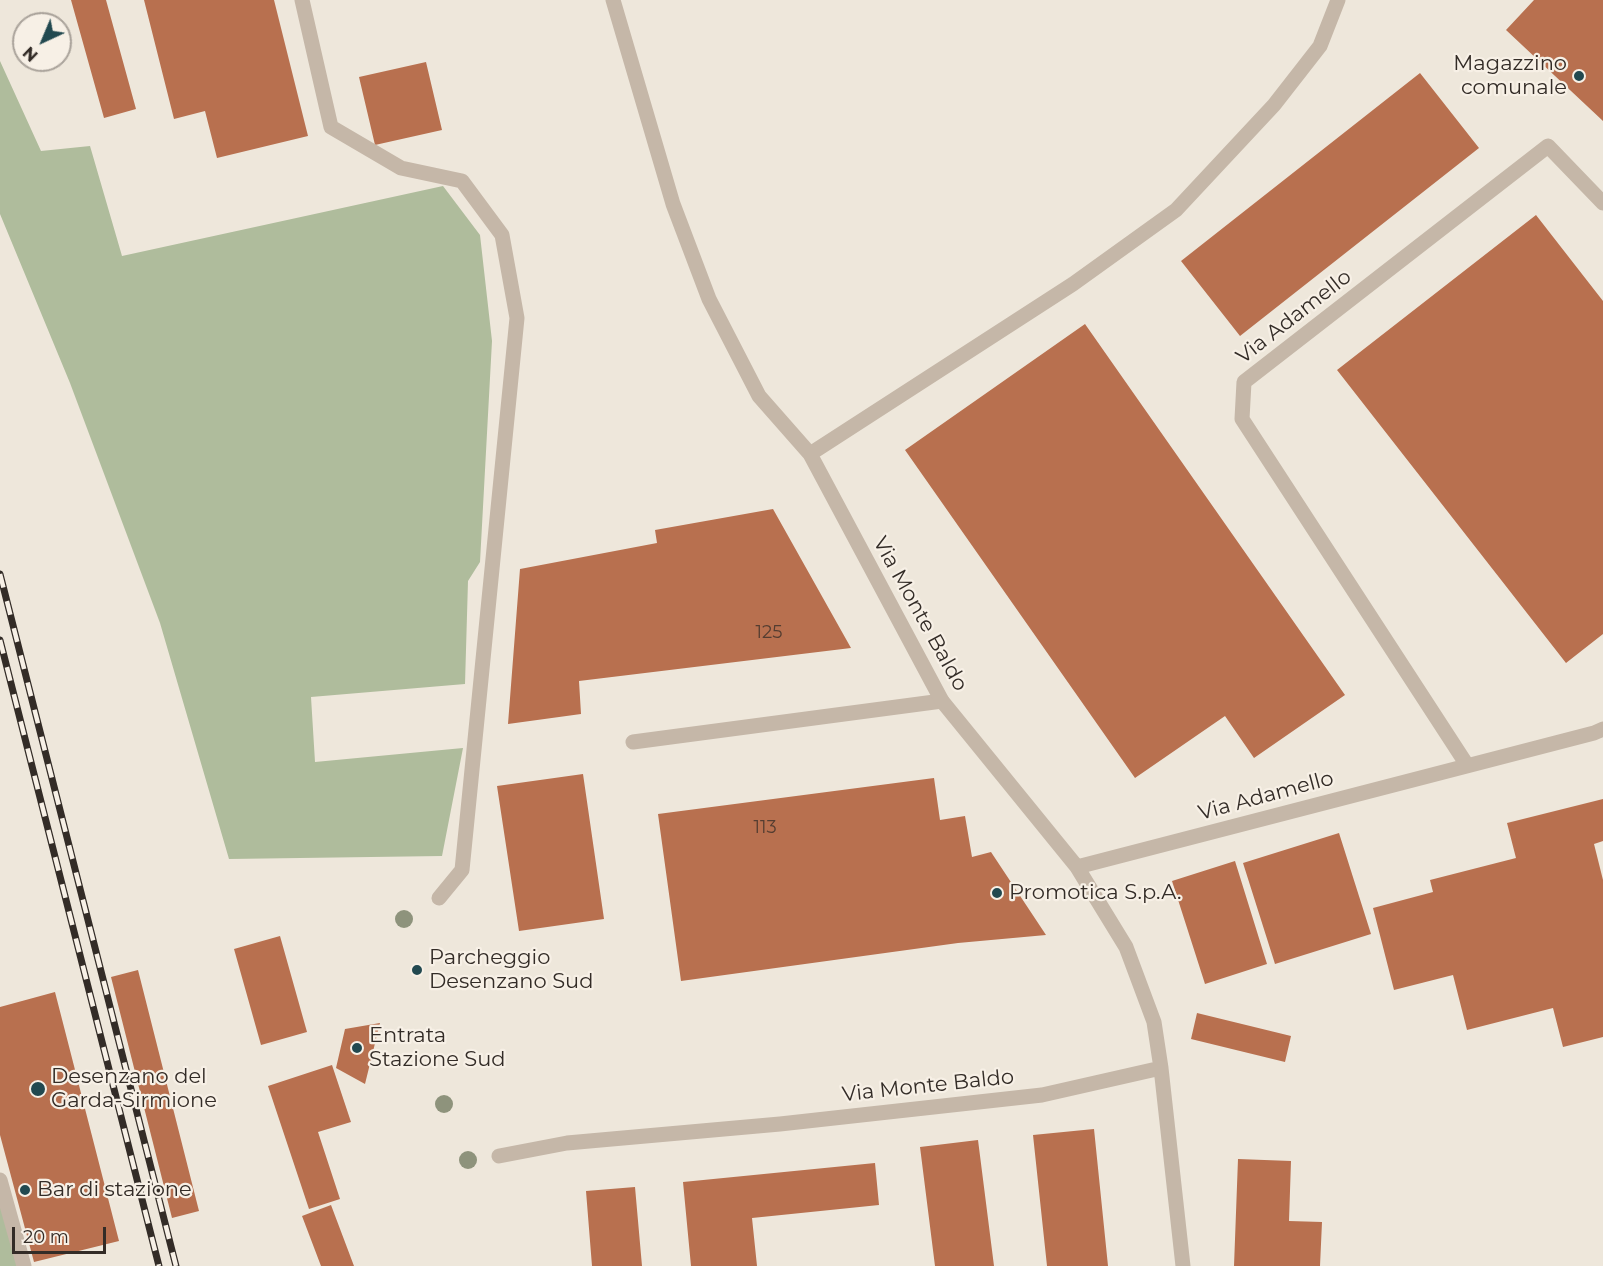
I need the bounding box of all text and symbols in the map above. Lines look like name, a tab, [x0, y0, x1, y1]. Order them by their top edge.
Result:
north arrow	[12, 12, 72, 72]
text: N	[19, 43, 42, 65]
place label: Magazzino comunale	[1453, 51, 1567, 101]
marker: Magazzino comunale	[1572, 69, 1586, 83]
street label: Via Adamello	[1232, 264, 1356, 370]
street label: Via Monte Baldo	[867, 532, 973, 696]
house number: 125	[756, 622, 782, 644]
street label: Via Adamello	[1196, 766, 1336, 826]
house number: 113	[753, 817, 777, 839]
place label: Promotica S.p.A.	[1009, 880, 1181, 906]
marker: Promotica S.p.A.	[990, 886, 1004, 900]
place label: Parcheggio Desenzano Sud	[429, 945, 593, 995]
marker: Parcheggio Desenzano Sud	[410, 963, 424, 977]
place label: Entrata Stazione Sud	[369, 1023, 506, 1073]
marker: Entrata Stazione Sud	[350, 1041, 364, 1055]
place label: Desenzano del Garda-Sirmione	[51, 1064, 217, 1114]
street label: Via Monte Baldo	[841, 1064, 1015, 1108]
marker: Desenzano del Garda-Sirmione	[29, 1080, 47, 1098]
place label: Bar di stazione	[37, 1177, 192, 1203]
marker: Bar di stazione	[18, 1183, 32, 1197]
scale bar	[15, 1215, 110, 1253]
text: 20 m	[23, 1226, 69, 1248]

